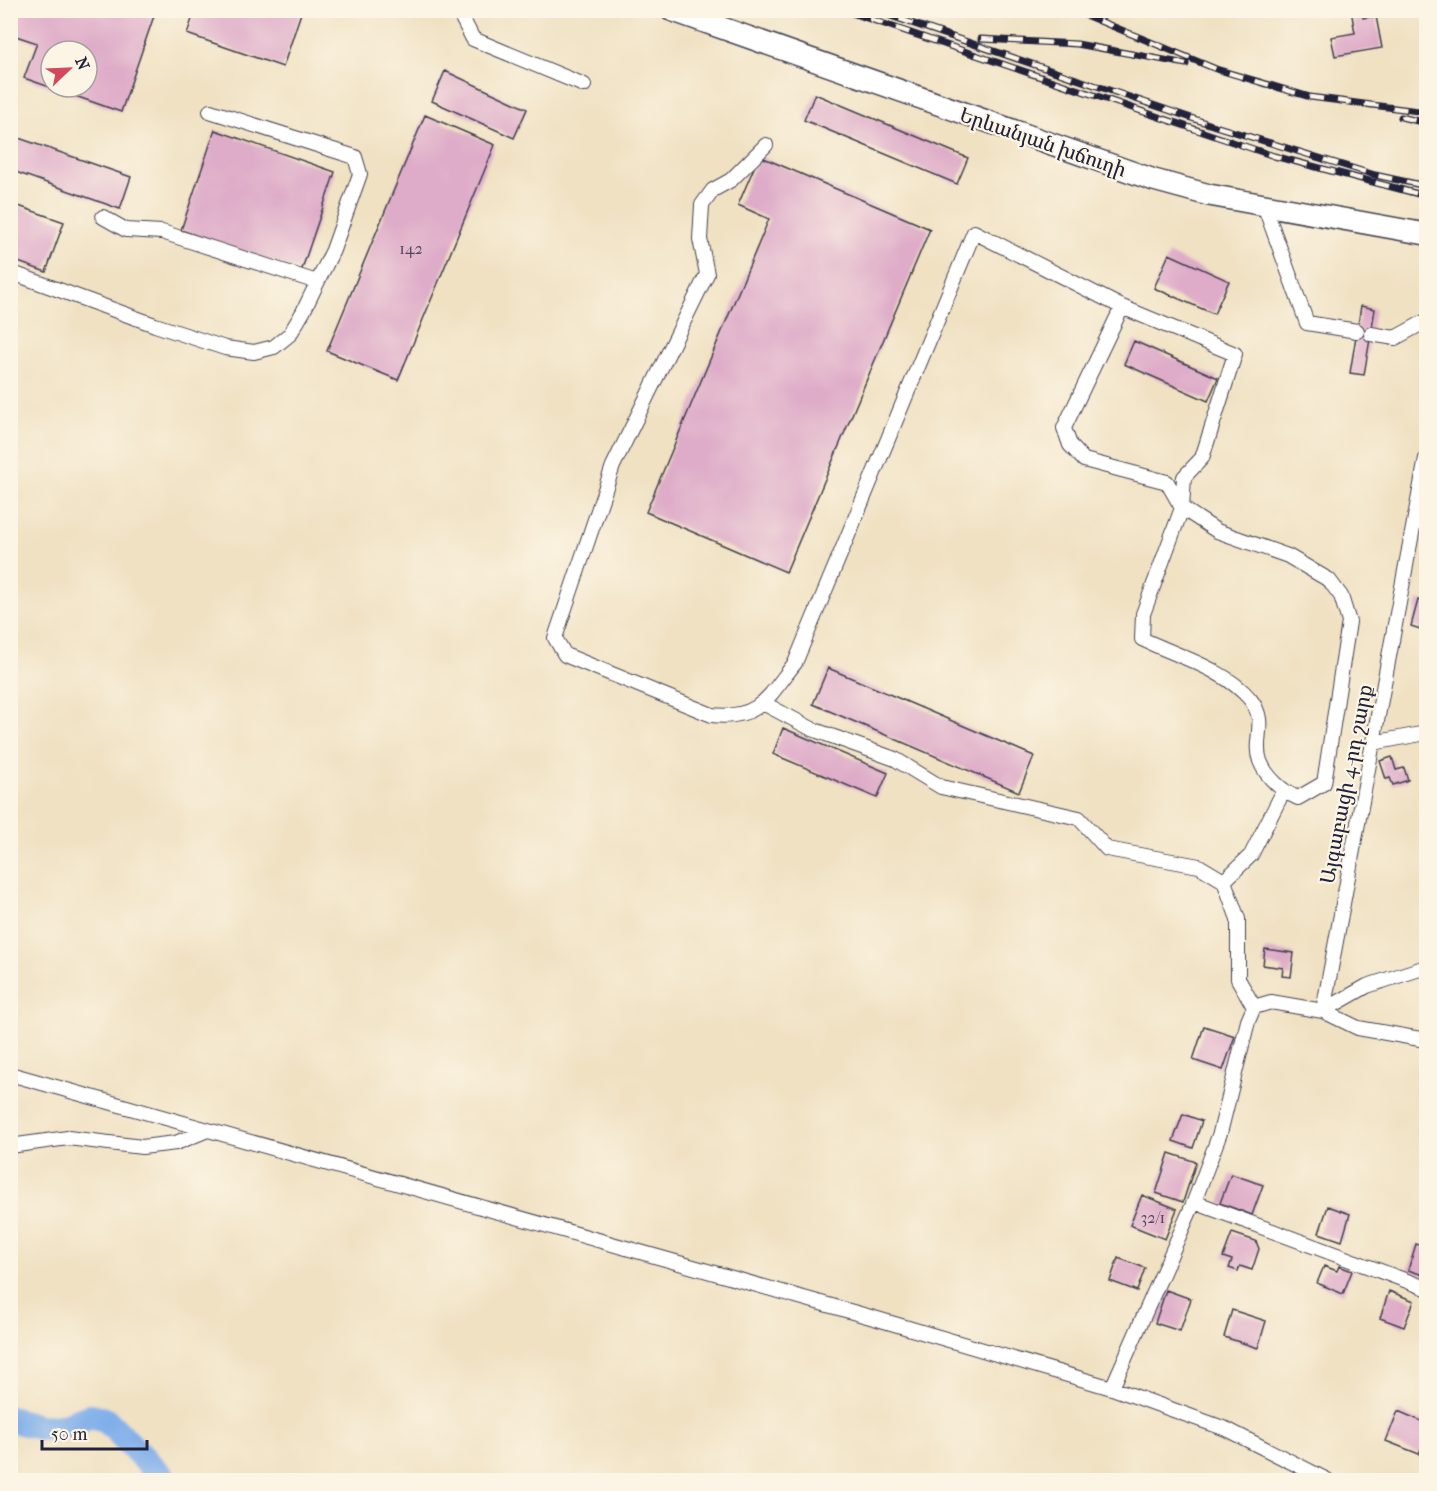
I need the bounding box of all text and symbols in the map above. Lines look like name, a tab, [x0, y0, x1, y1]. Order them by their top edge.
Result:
north arrow	[39, 39, 99, 99]
text: N	[71, 54, 94, 73]
street label: Երևանյան խճուղի	[957, 103, 1129, 182]
house number: 142	[399, 239, 423, 258]
street label: Այգաբացի 4-րդ շարք	[1316, 683, 1377, 886]
house number: 32/1	[1141, 1208, 1165, 1227]
scale bar	[42, 1413, 147, 1451]
text: 50 m	[51, 1424, 88, 1445]

